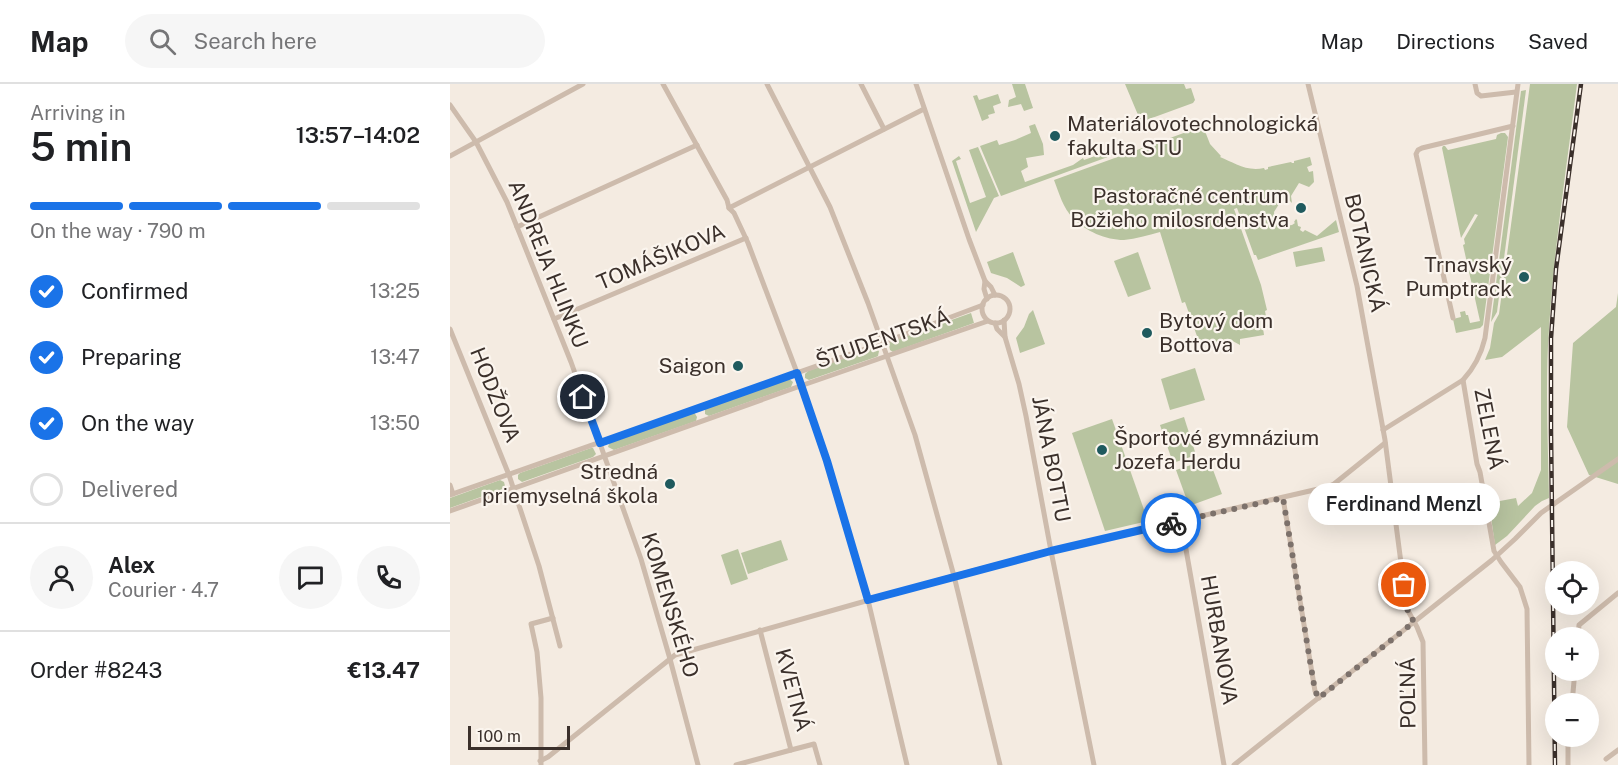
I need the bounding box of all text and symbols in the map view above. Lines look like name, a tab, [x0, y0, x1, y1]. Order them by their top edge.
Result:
search box	[125, 14, 545, 68]
text: Map	[30, 25, 89, 58]
icon: search	[146, 25, 179, 58]
text: Search here	[194, 28, 317, 54]
text: Map	[1321, 29, 1363, 54]
text: Directions	[1396, 29, 1495, 54]
text: Saved	[1528, 29, 1588, 54]
text: Arriving in	[30, 101, 125, 125]
place label: Materiálovotechnologická fakulta STU	[1067, 111, 1318, 160]
text: 13:57–14:02	[296, 122, 420, 148]
text: 5 min	[30, 124, 132, 170]
marker: Materiálovotechnologická fakulta STU	[1048, 129, 1062, 143]
street label: ANDREJA HLINKU	[503, 176, 594, 351]
place label: Pastoračné centrum Božieho milosrdenstva	[1070, 183, 1289, 232]
street label: BOTANICKÁ	[1340, 191, 1391, 315]
marker: Pastoračné centrum Božieho milosrdenstva	[1294, 201, 1308, 215]
street label: TOMÁŠIKOVA	[593, 218, 729, 295]
text: On the way · 790 m	[30, 219, 205, 243]
place label: Trnavský Pumptrack	[1406, 252, 1512, 301]
marker: Trnavský Pumptrack	[1517, 270, 1531, 284]
icon: check	[30, 275, 63, 308]
text: Confirmed	[81, 278, 188, 304]
text: 13:25	[370, 279, 420, 303]
street label: ŠTUDENTSKÁ	[812, 304, 953, 373]
place label: Bytový dom Bottova	[1159, 308, 1273, 357]
marker: Bytový dom Bottova	[1140, 326, 1154, 340]
icon: check	[30, 341, 63, 374]
text: Preparing	[81, 344, 182, 370]
street label: HODŽOVA	[465, 344, 526, 446]
text: 13:47	[370, 345, 420, 369]
place label: Saigon	[659, 353, 726, 378]
marker: Saigon	[731, 359, 745, 373]
pin	[557, 371, 608, 422]
icon: home	[566, 380, 599, 413]
street label: ZELENÁ	[1469, 386, 1510, 472]
street label: JÁNA BOTTU	[1027, 394, 1076, 524]
icon: check	[30, 407, 63, 440]
text: On the way	[81, 410, 194, 436]
text: 13:50	[370, 411, 420, 435]
place label: Športové gymnázium Jozefa Herdu	[1114, 425, 1319, 474]
marker: Športové gymnázium Jozefa Herdu	[1095, 443, 1109, 457]
place label: Stredná priemyselná škola	[482, 459, 658, 508]
text: Delivered	[81, 476, 178, 502]
marker: Stredná priemyselná škola	[663, 477, 677, 491]
callout: Ferdinand Menzl	[1308, 483, 1500, 525]
text: Ferdinand Menzl	[1326, 492, 1482, 516]
courier	[1141, 493, 1201, 553]
icon: bike	[1155, 507, 1188, 540]
street label: KOMENSKÉHO	[637, 529, 704, 680]
button: person	[30, 546, 93, 609]
button: chat	[279, 546, 342, 609]
button: phone	[357, 546, 420, 609]
text: Alex	[108, 552, 155, 578]
pin	[1378, 559, 1429, 610]
map controls	[1545, 561, 1599, 747]
button: locate	[1545, 561, 1599, 615]
icon: bag	[1387, 568, 1420, 601]
street label: HURBANOVA	[1196, 573, 1243, 707]
text: Courier · 4.7	[108, 578, 219, 602]
button: +	[1545, 627, 1599, 681]
street label: KVETNÁ	[770, 645, 817, 734]
text: Order #8243	[30, 657, 162, 683]
text: €13.47	[348, 657, 420, 683]
street label: POĽNÁ	[1394, 657, 1421, 729]
button: −	[1545, 693, 1599, 747]
scale bar	[468, 723, 570, 750]
text: 100 m	[477, 727, 521, 746]

